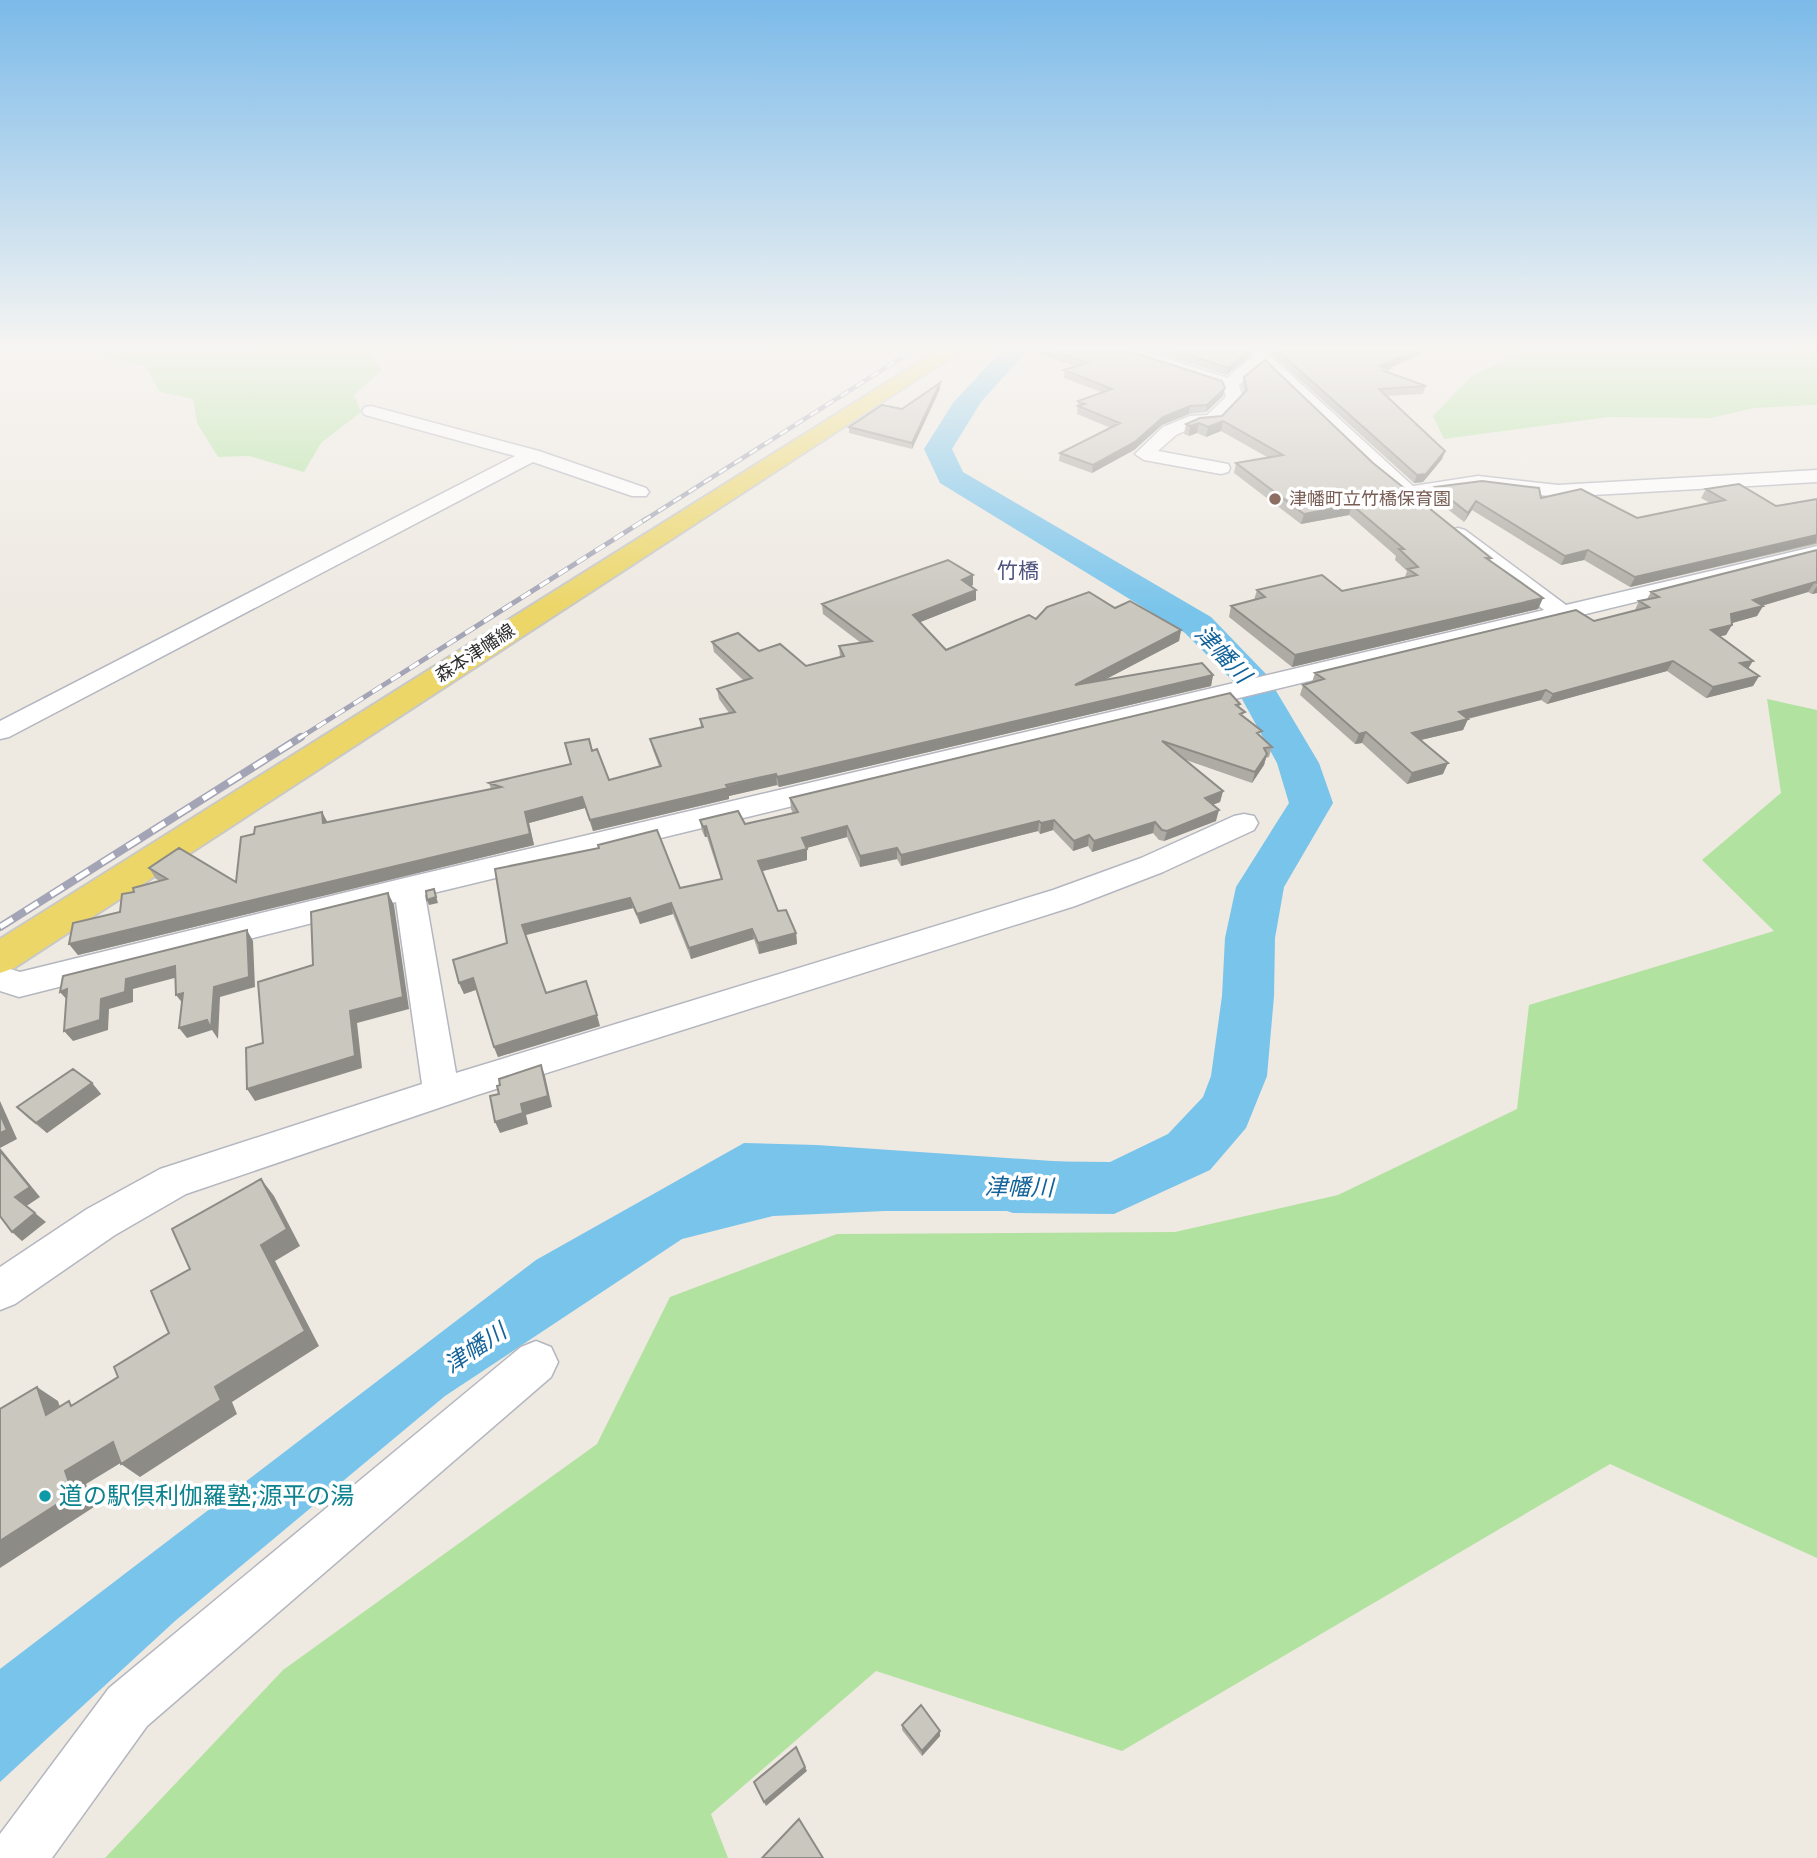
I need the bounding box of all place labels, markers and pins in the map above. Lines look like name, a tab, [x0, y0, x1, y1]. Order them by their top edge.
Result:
place label: 津幡町立竹橋保育園	[1289, 488, 1451, 509]
marker: 津幡町立竹橋保育園	[1267, 491, 1283, 507]
place label: 道の駅倶利伽羅塾;源平の湯	[59, 1481, 354, 1510]
marker: 道の駅倶利伽羅塾;源平の湯	[37, 1488, 53, 1504]

